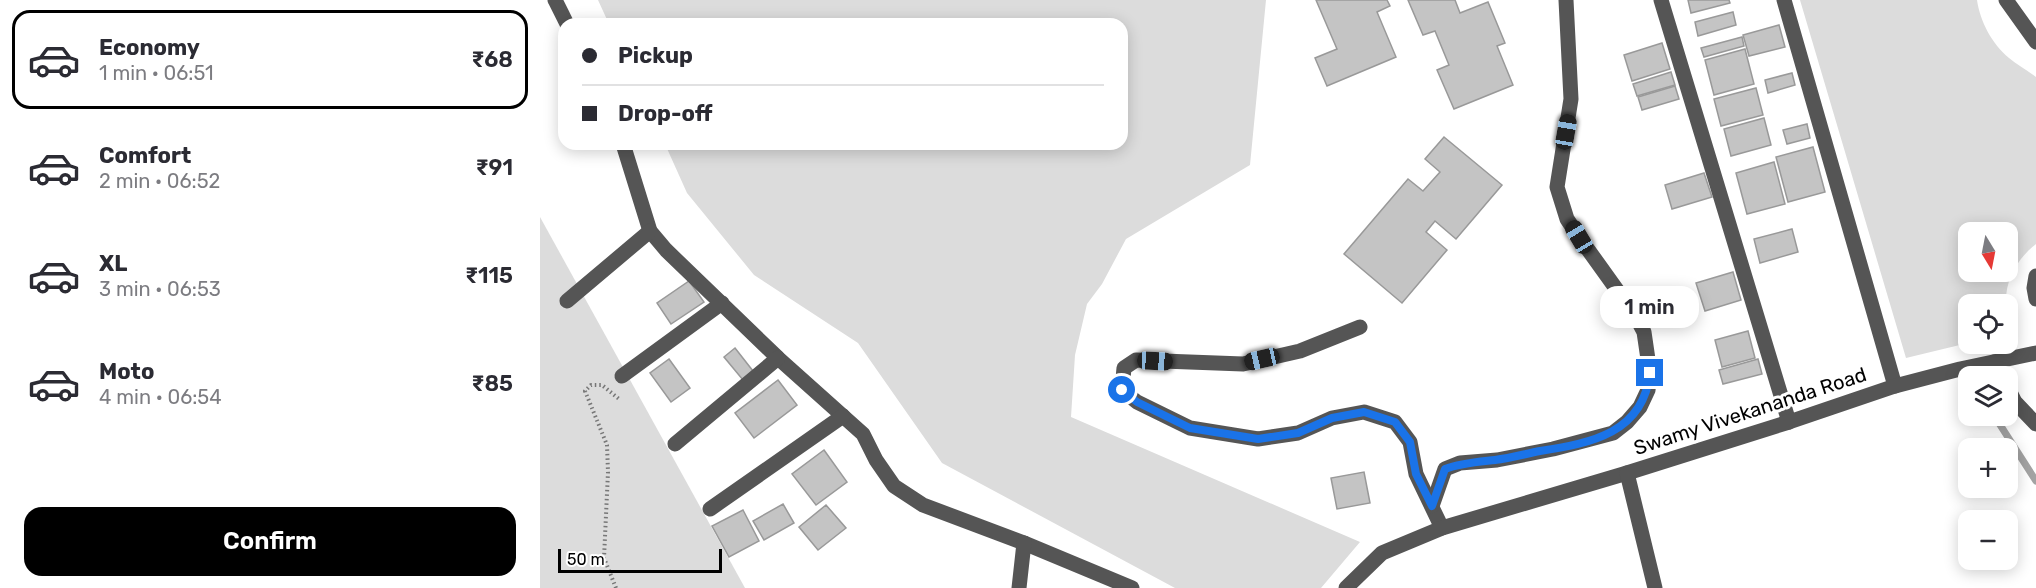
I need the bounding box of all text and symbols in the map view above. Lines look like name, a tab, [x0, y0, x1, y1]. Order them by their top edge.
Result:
icon: car	[27, 33, 81, 87]
text: Economy	[99, 34, 200, 61]
text: Pickup	[618, 42, 693, 69]
text: ₹68	[471, 46, 513, 73]
text: 1 min · 06:51	[99, 61, 214, 85]
text: Drop-off	[618, 100, 713, 127]
car	[1554, 113, 1578, 151]
icon: car	[27, 141, 81, 195]
text: Comfort	[99, 142, 191, 169]
text: ₹91	[476, 154, 513, 181]
text: 2 min · 06:52	[99, 169, 220, 193]
car	[1562, 217, 1596, 257]
north arrow	[1958, 222, 2018, 282]
map controls	[1958, 222, 2018, 570]
icon: car	[27, 249, 81, 303]
text: XL	[99, 250, 127, 277]
text: ₹115	[465, 262, 513, 289]
text: 3 min · 06:53	[99, 277, 221, 301]
callout: 1 min	[1600, 286, 1700, 328]
button: locate	[1958, 294, 2018, 354]
text: 1 min	[1624, 295, 1675, 319]
car	[1242, 346, 1282, 372]
car	[1137, 351, 1173, 371]
icon: car	[27, 357, 81, 411]
text: Moto	[99, 358, 154, 385]
route end	[1636, 359, 1663, 386]
street label: Swamy Vivekananda Road	[1631, 362, 1869, 460]
button: layers	[1958, 366, 2018, 426]
text: ₹85	[471, 370, 513, 397]
route start	[1108, 376, 1135, 403]
text: 4 min · 06:54	[99, 385, 222, 409]
button: +	[1958, 438, 2018, 498]
button: Confirm	[24, 507, 516, 576]
button: −	[1958, 510, 2018, 570]
scale bar	[558, 546, 722, 574]
text: 50 m	[567, 550, 605, 569]

